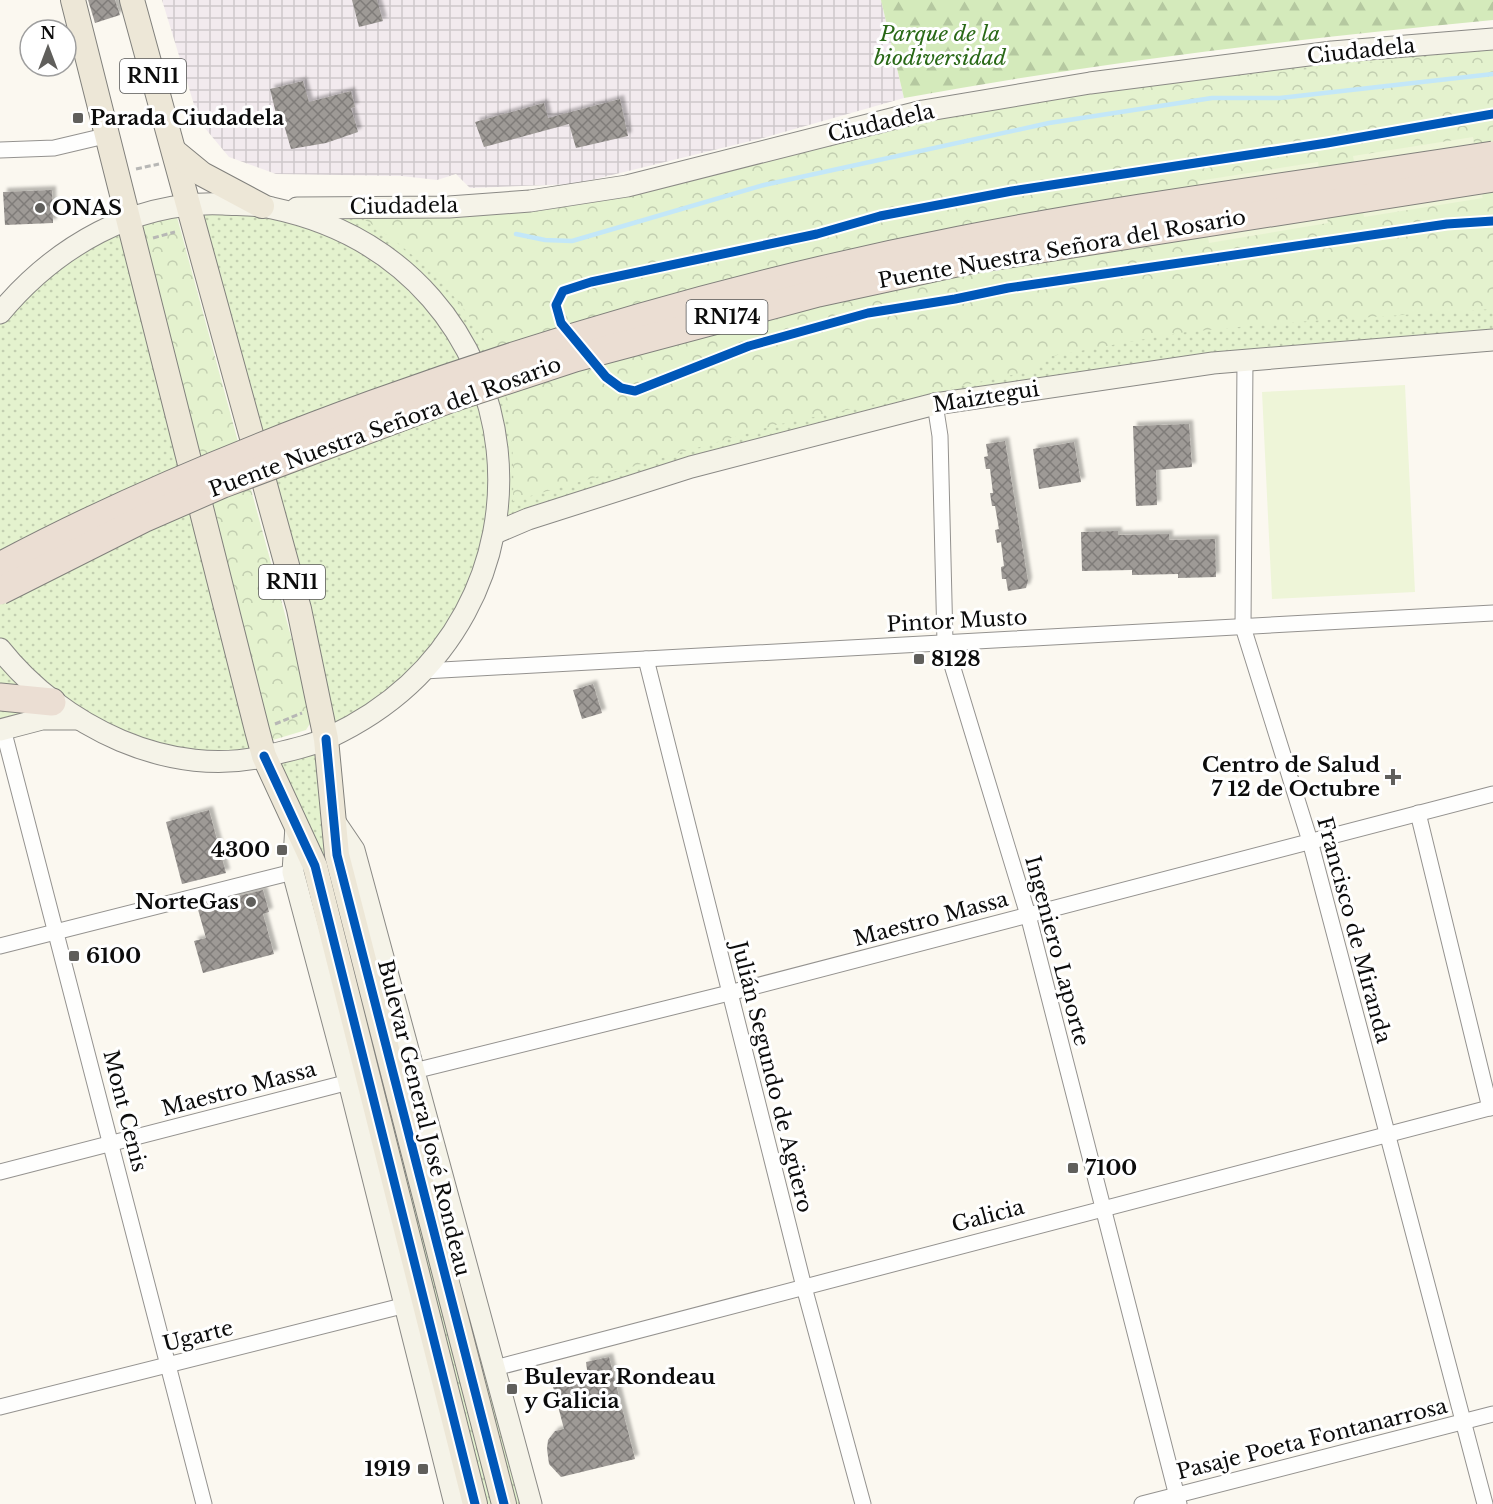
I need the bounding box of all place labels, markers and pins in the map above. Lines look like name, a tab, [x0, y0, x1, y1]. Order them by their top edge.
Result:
place label: Parada Ciudadela	[90, 105, 284, 131]
marker: Parada Ciudadela	[71, 111, 85, 125]
place label: ONAS	[52, 195, 122, 221]
marker: ONAS	[33, 201, 47, 215]
place label: 8128	[931, 646, 981, 672]
marker: 8128	[912, 652, 926, 666]
place label: Centro de Salud 7 12 de Octubre	[1202, 752, 1380, 802]
marker: Centro de Salud 7 12 de Octubre	[1384, 768, 1402, 786]
place label: 4300	[211, 837, 270, 863]
marker: 4300	[275, 843, 289, 857]
place label: NorteGas	[135, 889, 239, 915]
marker: NorteGas	[244, 895, 258, 909]
place label: 6100	[86, 943, 141, 969]
marker: 6100	[67, 949, 81, 963]
place label: 7100	[1085, 1155, 1137, 1181]
marker: 7100	[1066, 1161, 1080, 1175]
place label: Bulevar Rondeau y Galicia	[524, 1364, 715, 1414]
marker: Bulevar Rondeau y Galicia	[505, 1382, 519, 1396]
place label: 1919	[364, 1456, 411, 1482]
marker: 1919	[416, 1462, 430, 1476]

